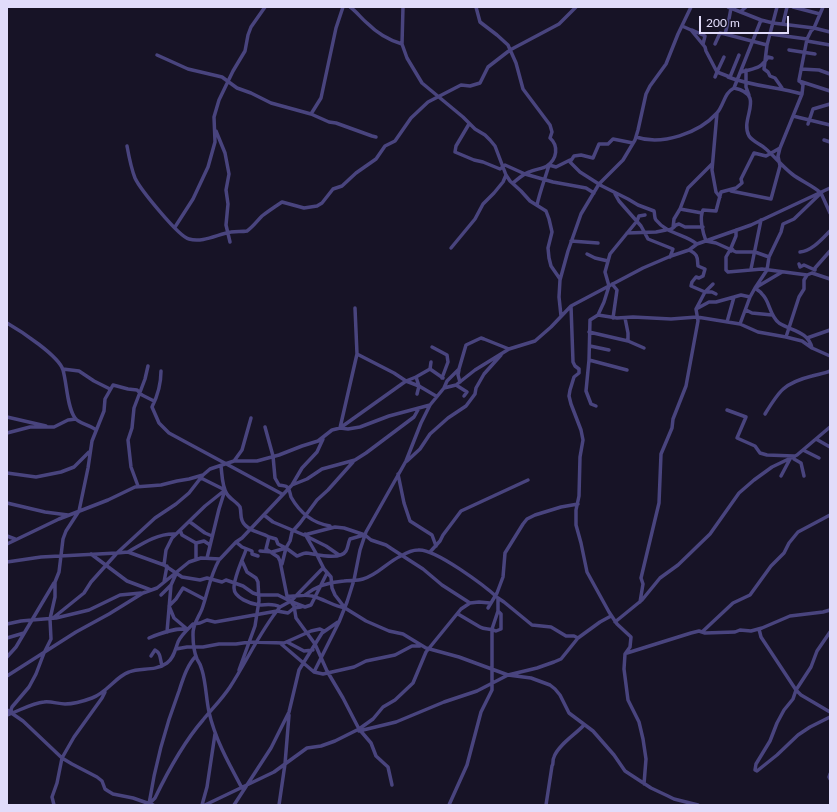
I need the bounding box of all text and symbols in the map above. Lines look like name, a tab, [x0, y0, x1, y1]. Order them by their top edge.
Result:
scale bar	[701, 8, 791, 34]
text: 200 m	[706, 15, 740, 30]

